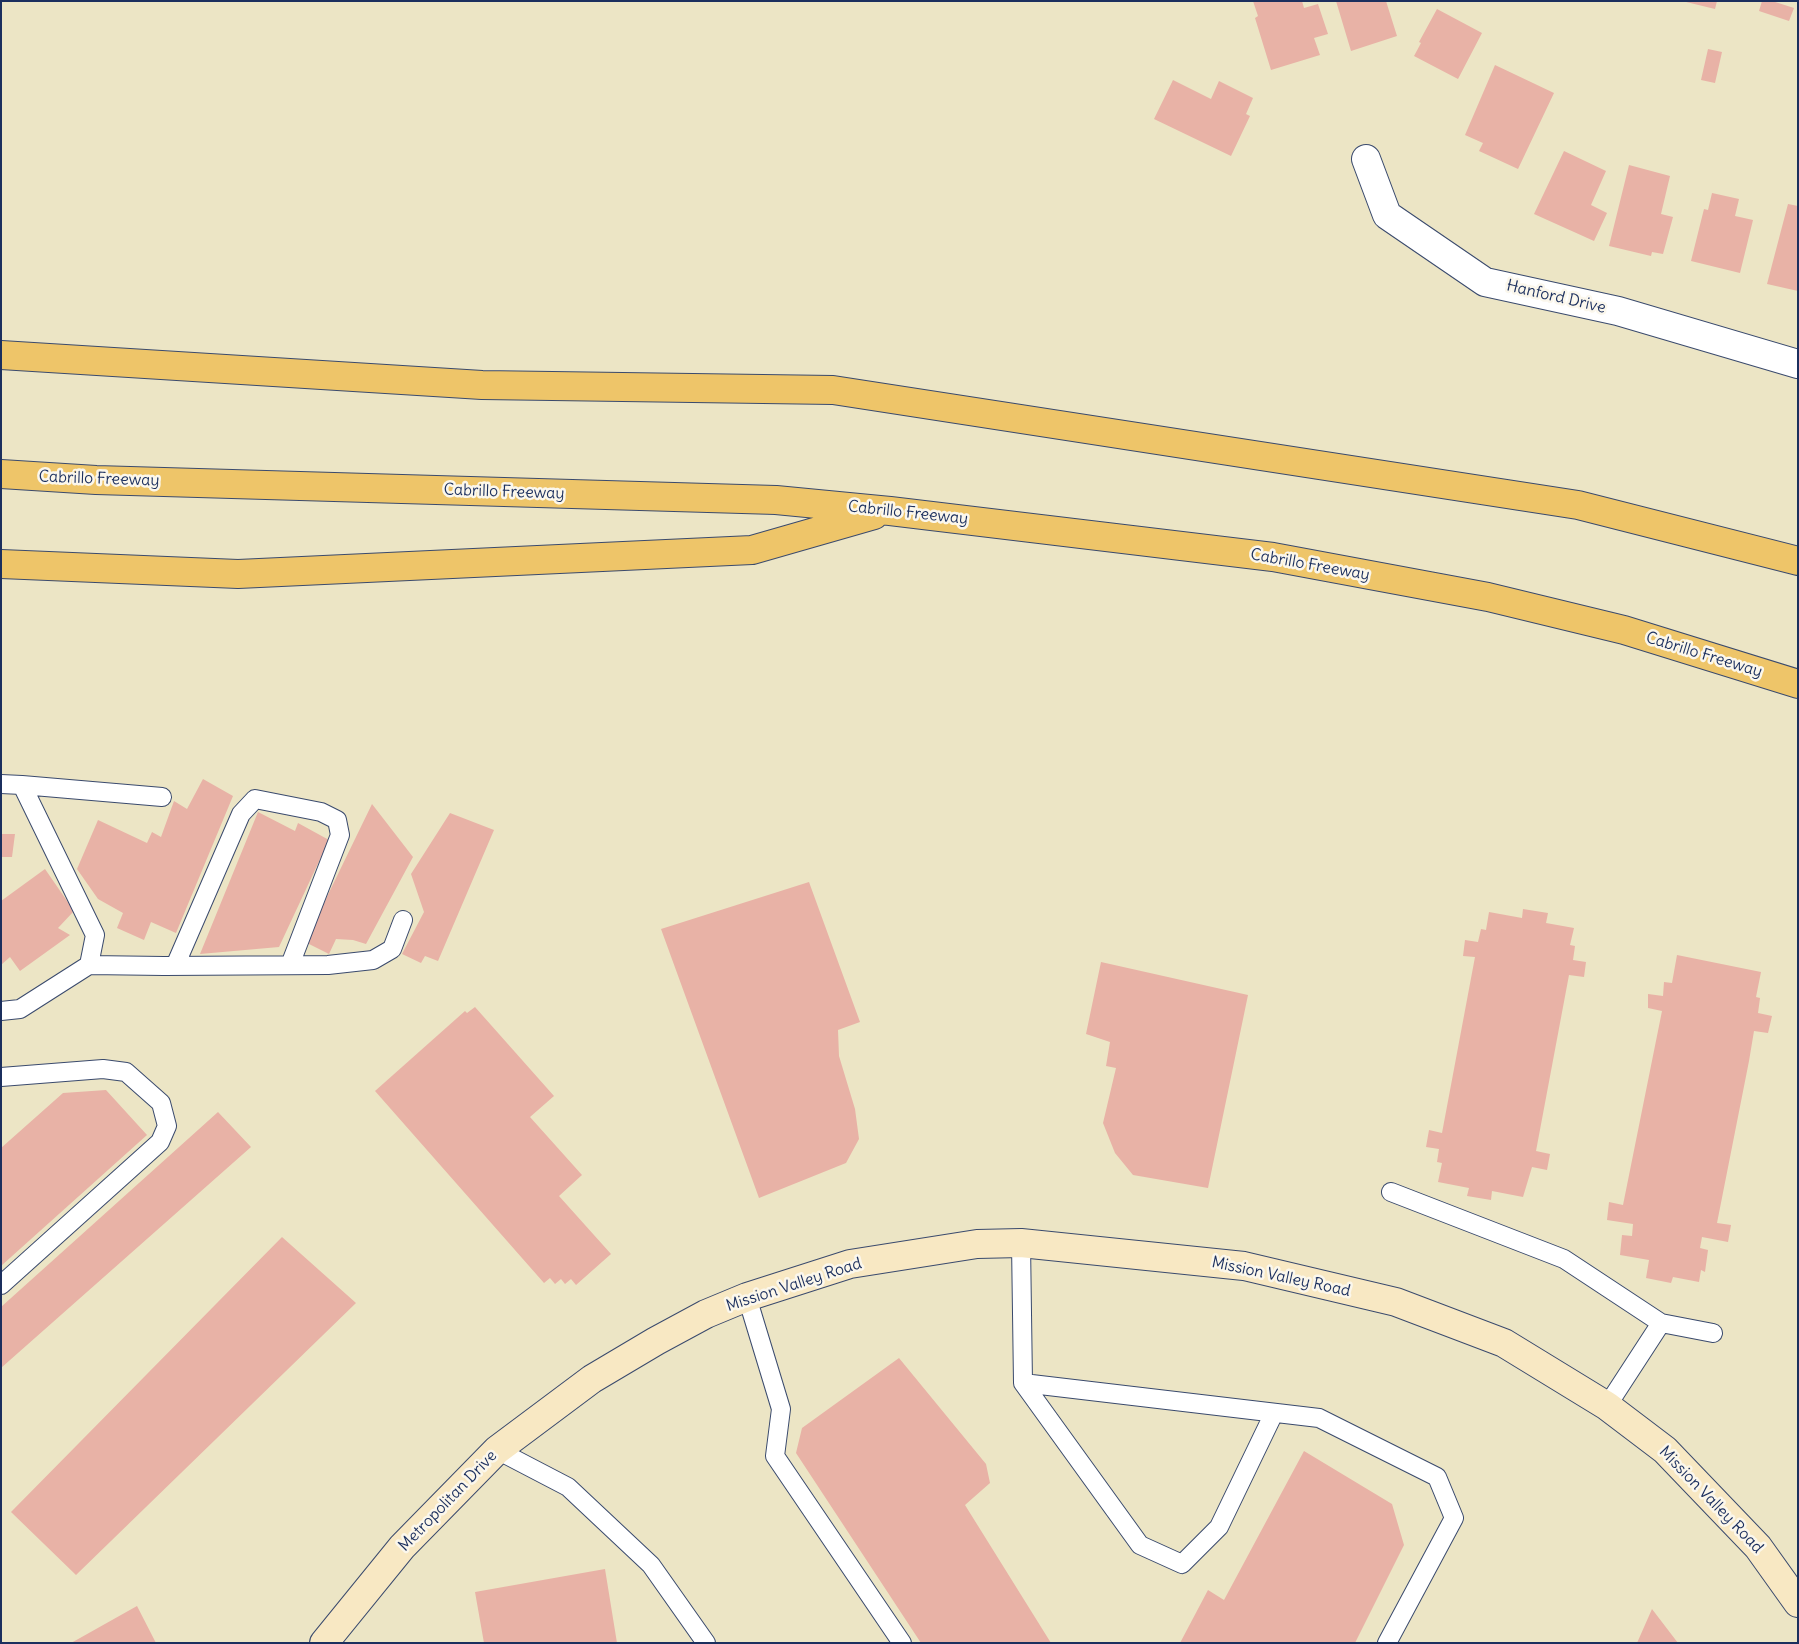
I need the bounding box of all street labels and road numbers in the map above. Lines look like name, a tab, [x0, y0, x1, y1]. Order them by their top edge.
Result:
street label: Hanford Drive	[1505, 276, 1607, 318]
street label: Cabrillo Freeway	[38, 467, 160, 491]
street label: Cabrillo Freeway	[443, 480, 565, 504]
street label: Cabrillo Freeway	[847, 497, 969, 529]
street label: Cabrillo Freeway	[1249, 545, 1371, 585]
street label: Cabrillo Freeway	[1643, 628, 1765, 682]
street label: Mission Valley Road	[1210, 1253, 1352, 1301]
street label: Mission Valley Road	[724, 1254, 864, 1316]
street label: Mission Valley Road	[1655, 1442, 1767, 1558]
street label: Metropolitan Drive	[395, 1447, 501, 1555]

